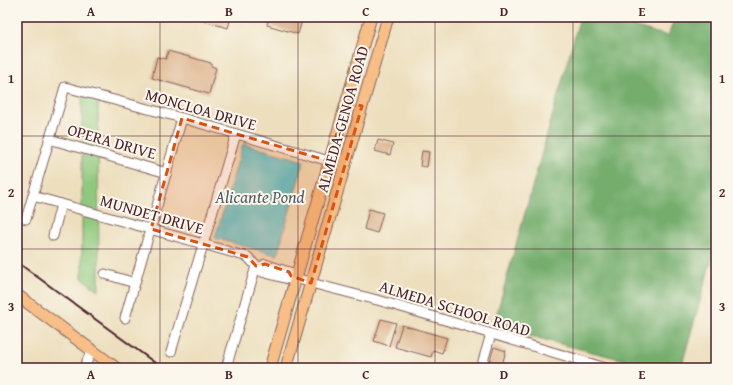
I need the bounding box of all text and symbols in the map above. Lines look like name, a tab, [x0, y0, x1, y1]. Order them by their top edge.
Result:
text: A	[87, 2, 96, 21]
text: B	[225, 2, 233, 21]
text: C	[362, 2, 370, 21]
text: D	[500, 2, 508, 21]
text: E	[639, 2, 646, 21]
street label: ALMEDA-GENOA ROAD	[310, 43, 374, 195]
text: 1	[8, 69, 14, 88]
text: 1	[719, 69, 725, 88]
street label: MONCLOA DRIVE	[143, 82, 259, 136]
street label: OPERA DRIVE	[65, 117, 159, 165]
text: 2	[8, 183, 15, 202]
text: 2	[719, 183, 726, 202]
water label: Alicante Pond	[214, 184, 305, 209]
street label: MUNDET DRIVE	[97, 188, 207, 240]
street label: ALMEDA SCHOOL ROAD	[376, 274, 534, 343]
text: 3	[8, 297, 14, 316]
text: 3	[719, 297, 725, 316]
text: A	[87, 365, 96, 384]
text: B	[225, 365, 233, 384]
text: C	[362, 365, 370, 384]
text: D	[500, 365, 508, 384]
text: E	[639, 365, 646, 384]

